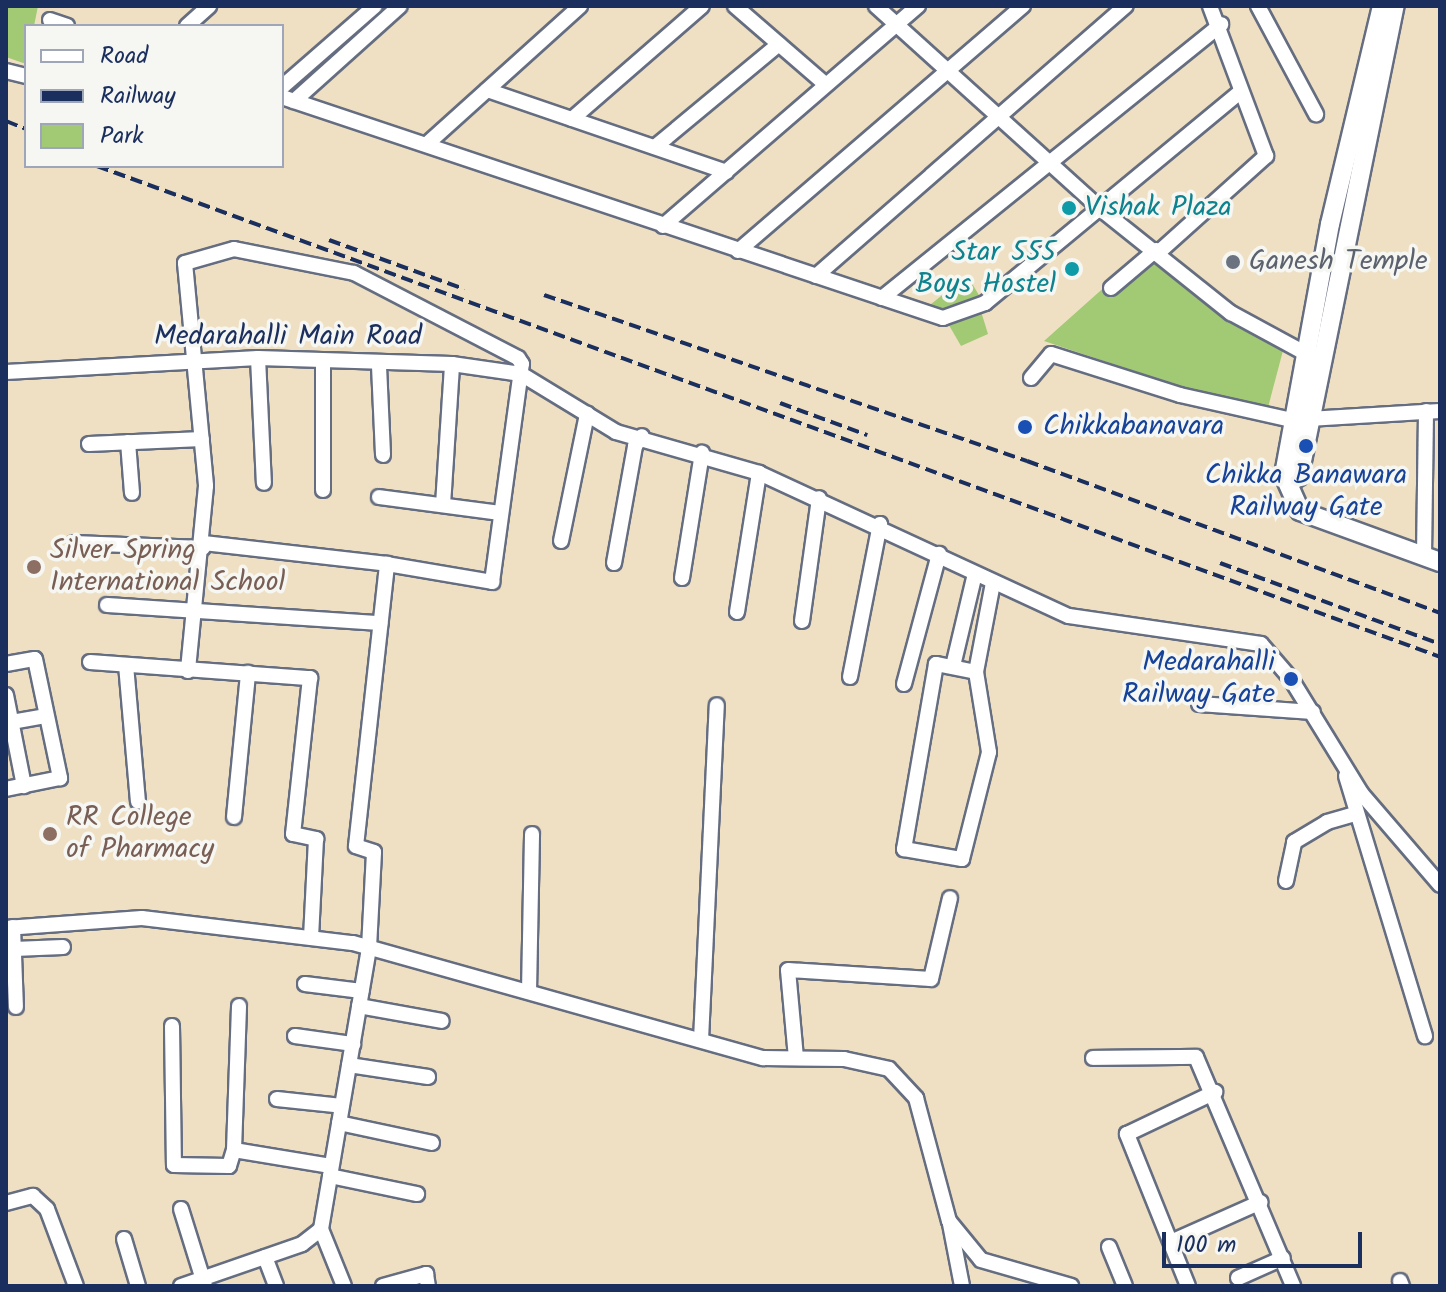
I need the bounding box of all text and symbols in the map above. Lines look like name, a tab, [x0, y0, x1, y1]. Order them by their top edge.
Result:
legend	[24, 24, 284, 168]
text: Road	[100, 37, 148, 76]
text: Railway	[100, 77, 176, 116]
text: Park	[100, 117, 144, 156]
place label: Vishak Plaza	[1085, 191, 1232, 225]
marker: Vishak Plaza	[1060, 199, 1078, 217]
place label: Star 555 Boys Hostel	[916, 236, 1056, 302]
place label: Ganesh Temple	[1249, 245, 1428, 279]
marker: Ganesh Temple	[1224, 253, 1242, 271]
marker: Star 555 Boys Hostel	[1063, 260, 1081, 278]
street label: Medarahalli Main Road	[154, 320, 422, 354]
place label: Chikkabanavara	[1043, 410, 1224, 444]
marker: Chikkabanavara	[1014, 416, 1036, 438]
marker: Chikka Banawara Railway Gate	[1297, 437, 1315, 455]
place label: Chikka Banawara Railway Gate	[1205, 459, 1407, 525]
place label: Silver Spring International School	[50, 534, 285, 600]
marker: Silver Spring International School	[25, 558, 43, 576]
place label: Medarahalli Railway Gate	[1122, 646, 1275, 712]
marker: Medarahalli Railway Gate	[1282, 670, 1300, 688]
place label: RR College of Pharmacy	[66, 801, 214, 867]
marker: RR College of Pharmacy	[41, 825, 59, 843]
scale bar	[1166, 1216, 1366, 1266]
text: 100 m	[1176, 1226, 1236, 1265]

